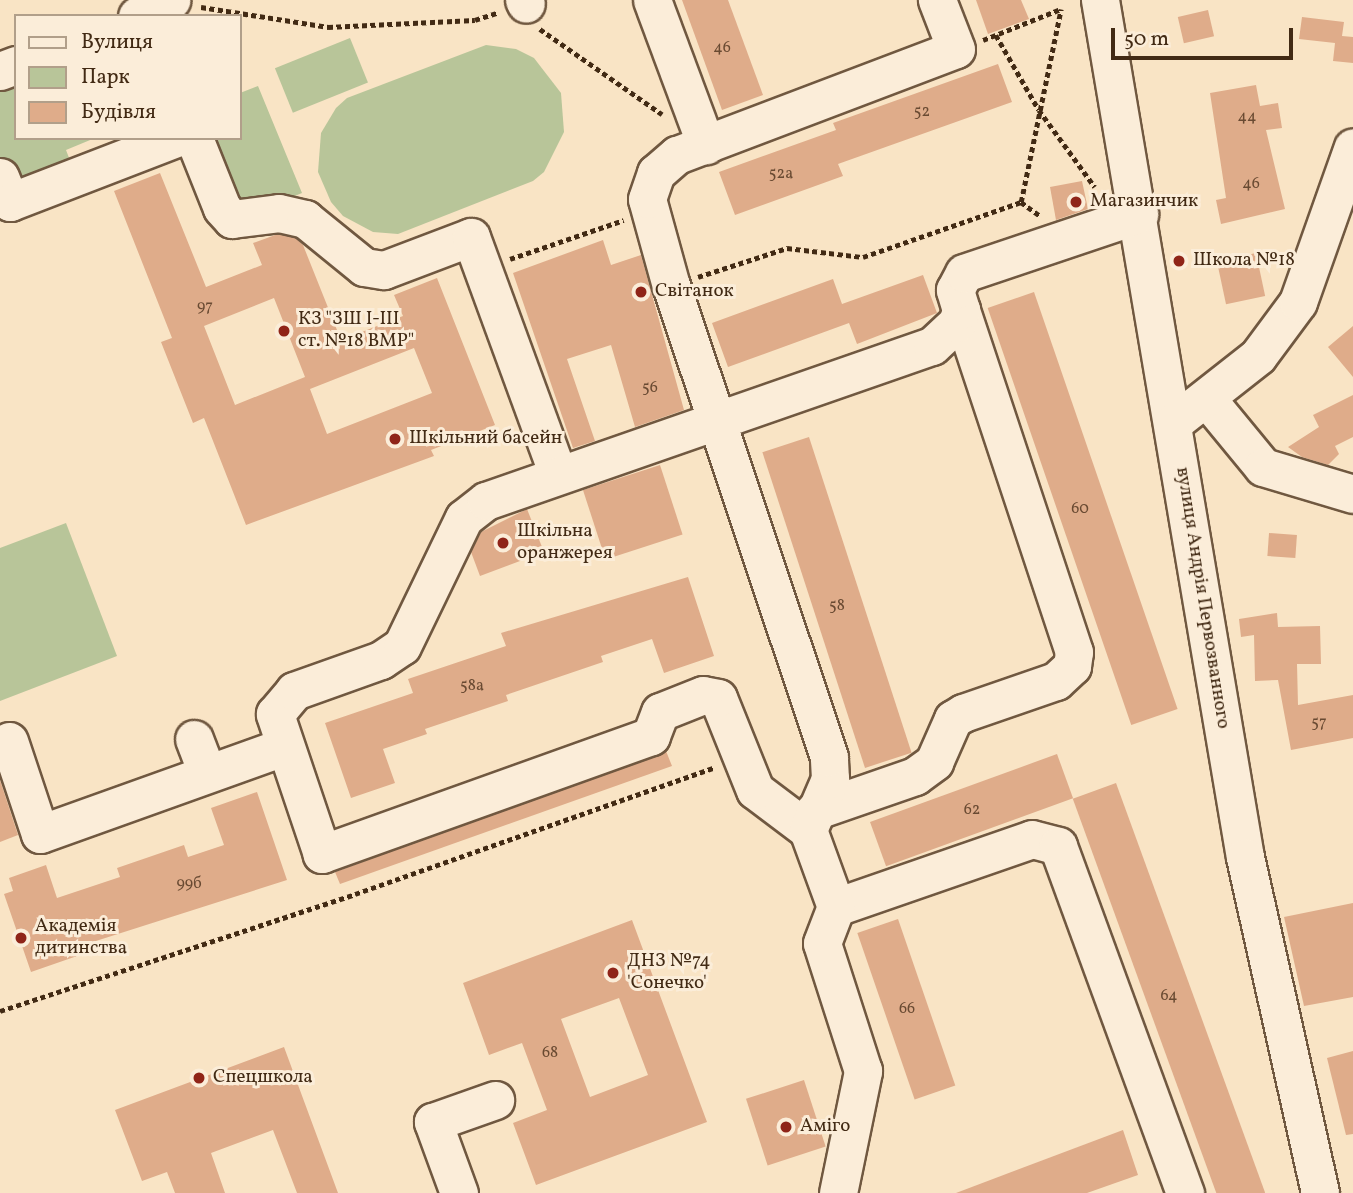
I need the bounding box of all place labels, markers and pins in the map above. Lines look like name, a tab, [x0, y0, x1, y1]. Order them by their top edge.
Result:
place label: Магазинчик	[1090, 191, 1198, 213]
marker: Магазинчик	[1068, 194, 1084, 210]
place label: Школа №18	[1193, 250, 1295, 272]
marker: Школа №18	[1171, 253, 1187, 269]
place label: Світанок	[655, 281, 734, 303]
marker: Світанок	[633, 284, 649, 300]
place label: КЗ "ЗШ І-ІІІ ст. №18 ВМР"	[298, 309, 414, 353]
marker: КЗ "ЗШ І-ІІІ ст. №18 ВМР"	[276, 323, 292, 339]
place label: Шкільний басейн	[409, 428, 562, 450]
marker: Шкільний басейн	[387, 431, 403, 447]
place label: Шкільна оранжерея	[517, 521, 613, 565]
marker: Шкільна оранжерея	[495, 535, 511, 551]
place label: Академія дитинства	[35, 916, 127, 960]
marker: Академія дитинства	[13, 930, 29, 946]
place label: ДНЗ №74 'Сонечко'	[627, 951, 711, 995]
marker: ДНЗ №74 'Сонечко'	[605, 965, 621, 981]
place label: Спецшкола	[213, 1067, 313, 1089]
marker: Спецшкола	[191, 1070, 207, 1086]
place label: Аміго	[800, 1116, 850, 1138]
marker: Аміго	[778, 1119, 794, 1135]

